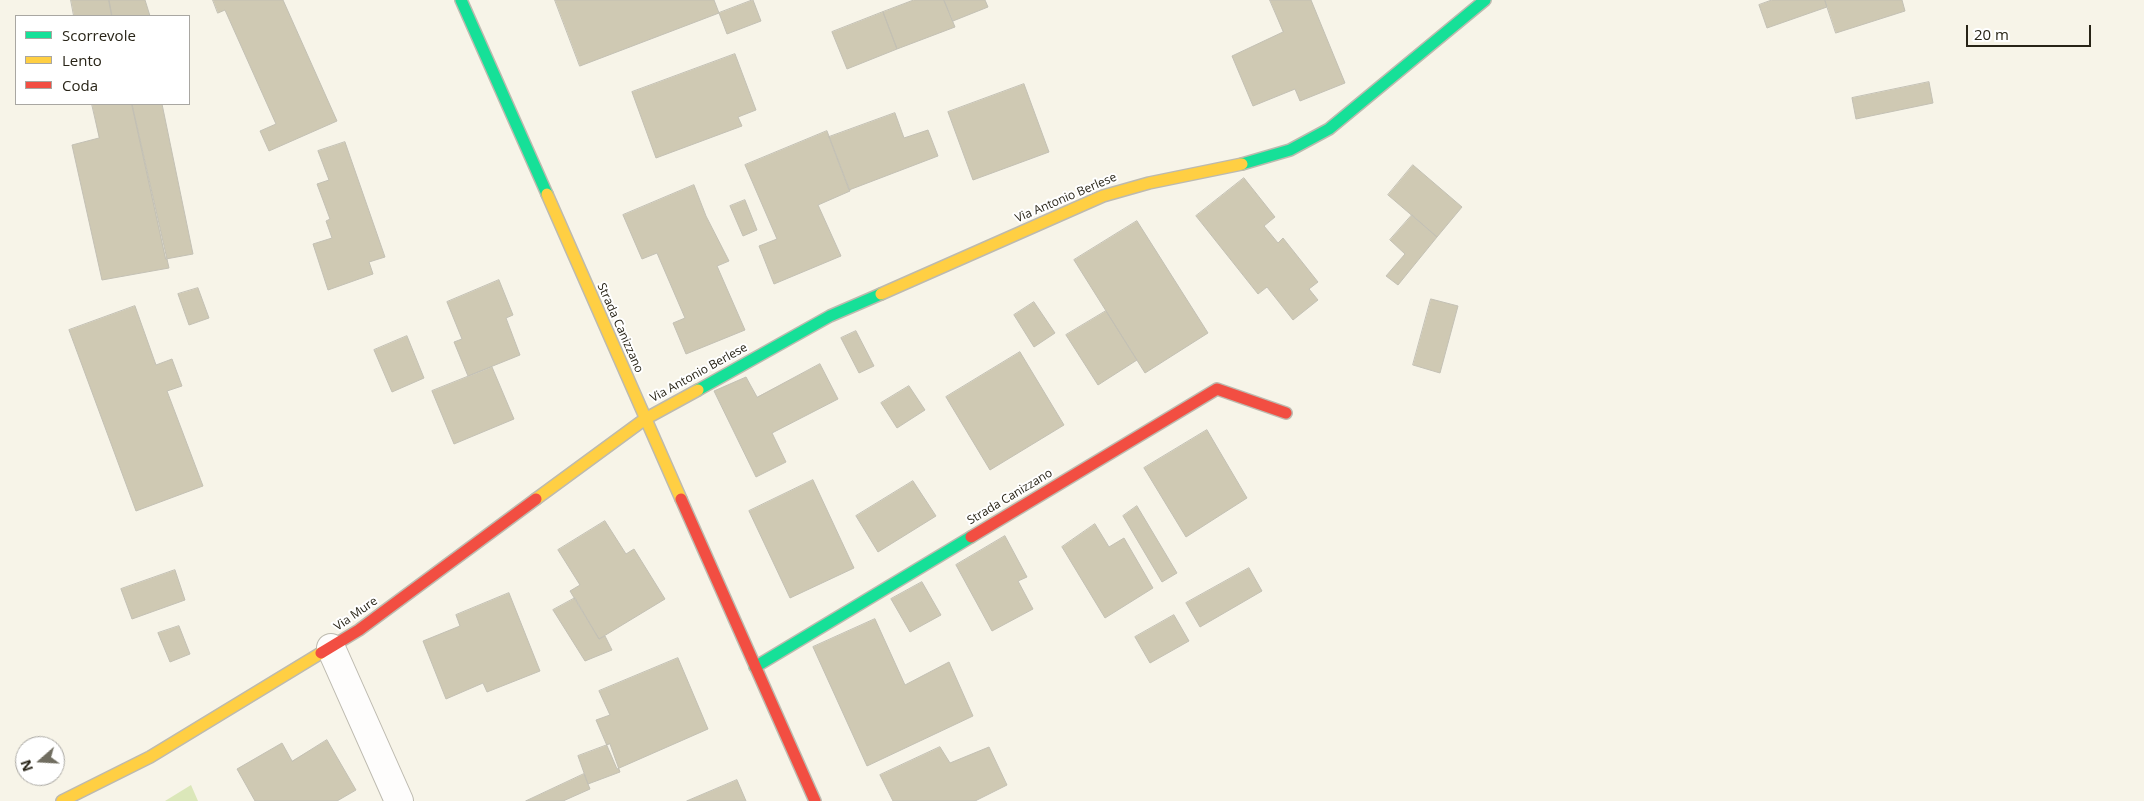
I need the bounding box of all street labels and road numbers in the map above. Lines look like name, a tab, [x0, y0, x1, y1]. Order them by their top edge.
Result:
street label: Via Antonio Berlese	[1013, 170, 1119, 226]
street label: Strada Canizzano	[594, 281, 646, 375]
street label: Via Antonio Berlese	[648, 340, 750, 406]
street label: Strada Canizzano	[965, 466, 1055, 528]
street label: Via Mure	[331, 594, 381, 634]

